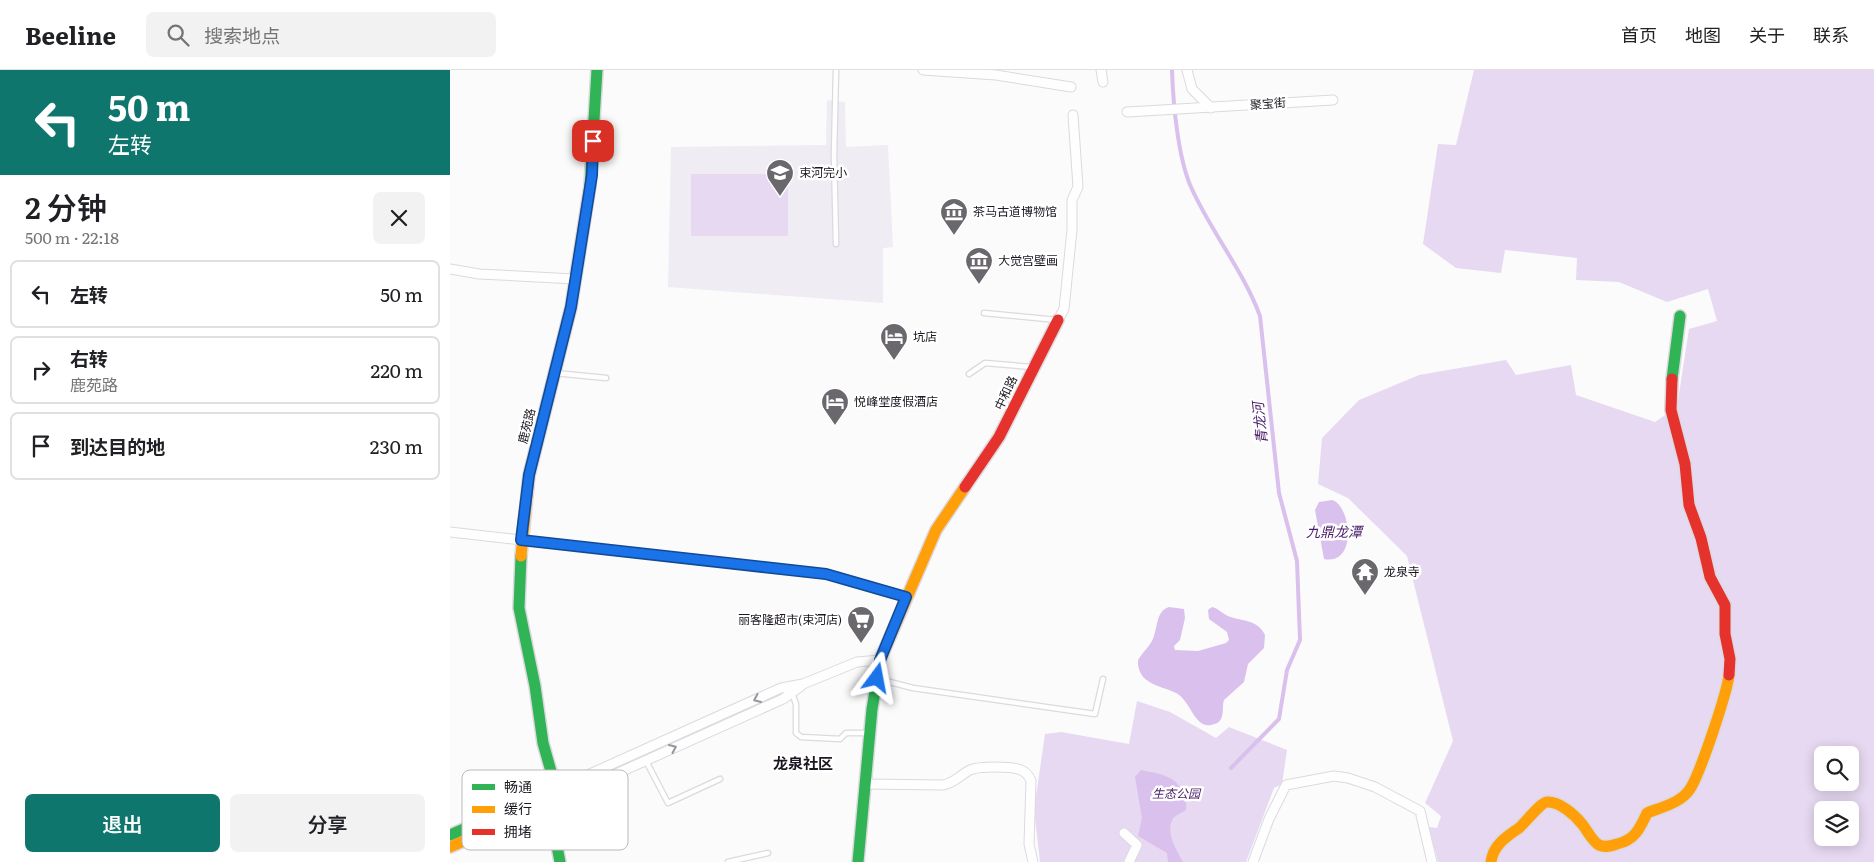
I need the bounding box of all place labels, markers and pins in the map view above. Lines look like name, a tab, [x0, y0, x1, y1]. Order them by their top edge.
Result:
pin	[572, 120, 614, 162]
school or university icon: 束河完小	[765, 158, 795, 197]
place label: 束河完小	[799, 163, 847, 181]
museum icon: 茶马古道博物馆	[939, 197, 969, 236]
place label: 茶马古道博物馆	[973, 202, 1057, 220]
museum icon: 大觉宫壁画	[964, 246, 994, 285]
place label: 大觉宫壁画	[998, 251, 1058, 269]
hotel icon: 坑店	[879, 322, 909, 361]
place label: 坑店	[913, 327, 937, 345]
hotel icon: 悦峰堂度假酒店	[820, 387, 850, 426]
place label: 悦峰堂度假酒店	[854, 392, 938, 410]
temple icon: 龙泉寺	[1350, 557, 1380, 596]
place label: 龙泉寺	[1384, 562, 1420, 580]
supermarket icon: 丽客隆超市(束河店)	[846, 605, 876, 644]
place label: 丽客隆超市(束河店)	[738, 610, 842, 628]

